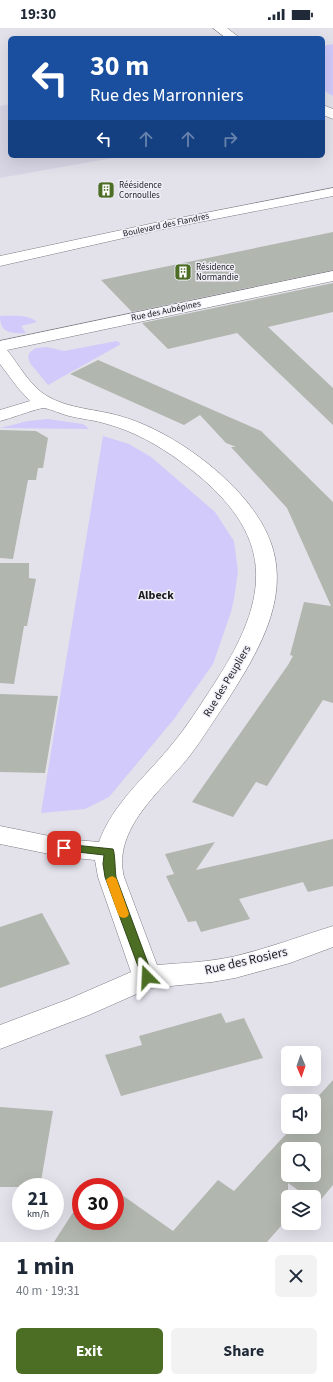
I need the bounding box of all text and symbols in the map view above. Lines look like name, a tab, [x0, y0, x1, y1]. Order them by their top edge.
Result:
text: 19:30	[20, 4, 56, 25]
text: 30 m	[90, 46, 149, 86]
icon: left	[24, 52, 76, 104]
text: Rue des Marronniers	[90, 83, 244, 108]
icon: left	[93, 128, 115, 150]
icon: ahead	[135, 128, 157, 150]
icon: ahead	[177, 128, 199, 150]
icon: right	[219, 128, 241, 150]
place label: Réésidence Cornoulles	[119, 179, 162, 202]
building icon: Réésidence Cornoulles	[96, 180, 116, 200]
street label: Boulevard des Flandres	[122, 209, 210, 240]
place label: Résidence Normandie	[196, 261, 239, 284]
building icon: Résidence Normandie	[173, 262, 193, 282]
street label: Rue des Aubépines	[130, 297, 202, 325]
district label: Albeck	[137, 587, 174, 604]
street label: Rue des Peupliers	[200, 642, 255, 720]
pin	[47, 831, 81, 865]
icon: arrive	[53, 837, 75, 859]
street label: Rue des Rosiers	[203, 943, 290, 979]
position arrow	[126, 956, 168, 998]
north arrow	[281, 1046, 321, 1086]
map controls	[281, 1046, 321, 1230]
button: sound	[281, 1094, 321, 1134]
button: search	[281, 1142, 321, 1182]
speed limit sign: 30	[72, 1178, 124, 1230]
text: 21	[27, 1185, 49, 1213]
button: layers	[281, 1190, 321, 1230]
text: km/h	[27, 1207, 49, 1221]
text: 1 min	[16, 1249, 74, 1284]
button: close	[275, 1255, 317, 1297]
text: 40 m · 19:31	[16, 1282, 80, 1300]
button: Exit	[16, 1328, 163, 1374]
button: Share	[171, 1328, 317, 1374]

